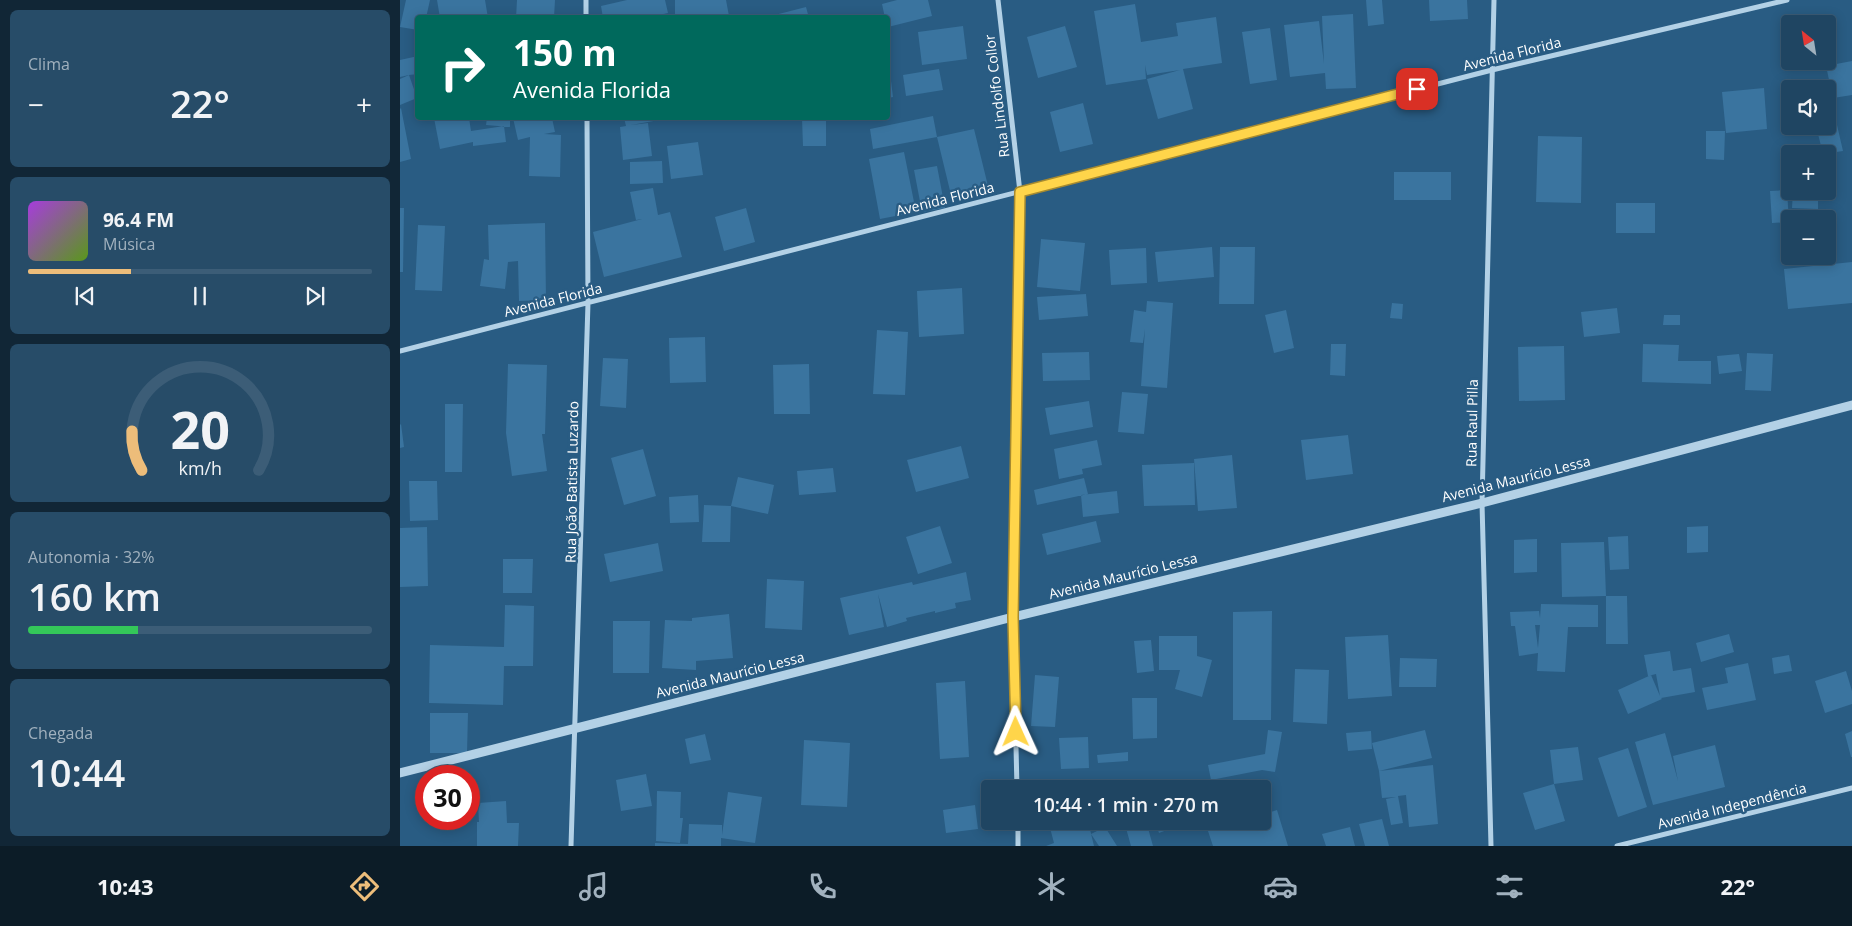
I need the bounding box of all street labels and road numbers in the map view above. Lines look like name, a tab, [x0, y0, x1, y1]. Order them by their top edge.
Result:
street label: Avenida Florida	[1461, 32, 1563, 75]
street label: Rua Lindolfo Collor	[979, 33, 1013, 159]
street label: Avenida Florida	[894, 177, 996, 220]
street label: Avenida Florida	[502, 278, 604, 321]
street label: Rua Raul Pilla	[1461, 379, 1482, 467]
street label: Rua João Batista Luzardo	[561, 401, 582, 563]
street label: Avenida Maurício Lessa	[1440, 451, 1592, 506]
street label: Avenida Maurício Lessa	[1047, 548, 1199, 603]
street label: Avenida Maurício Lessa	[654, 647, 806, 702]
street label: Avenida Independência	[1655, 778, 1808, 833]

